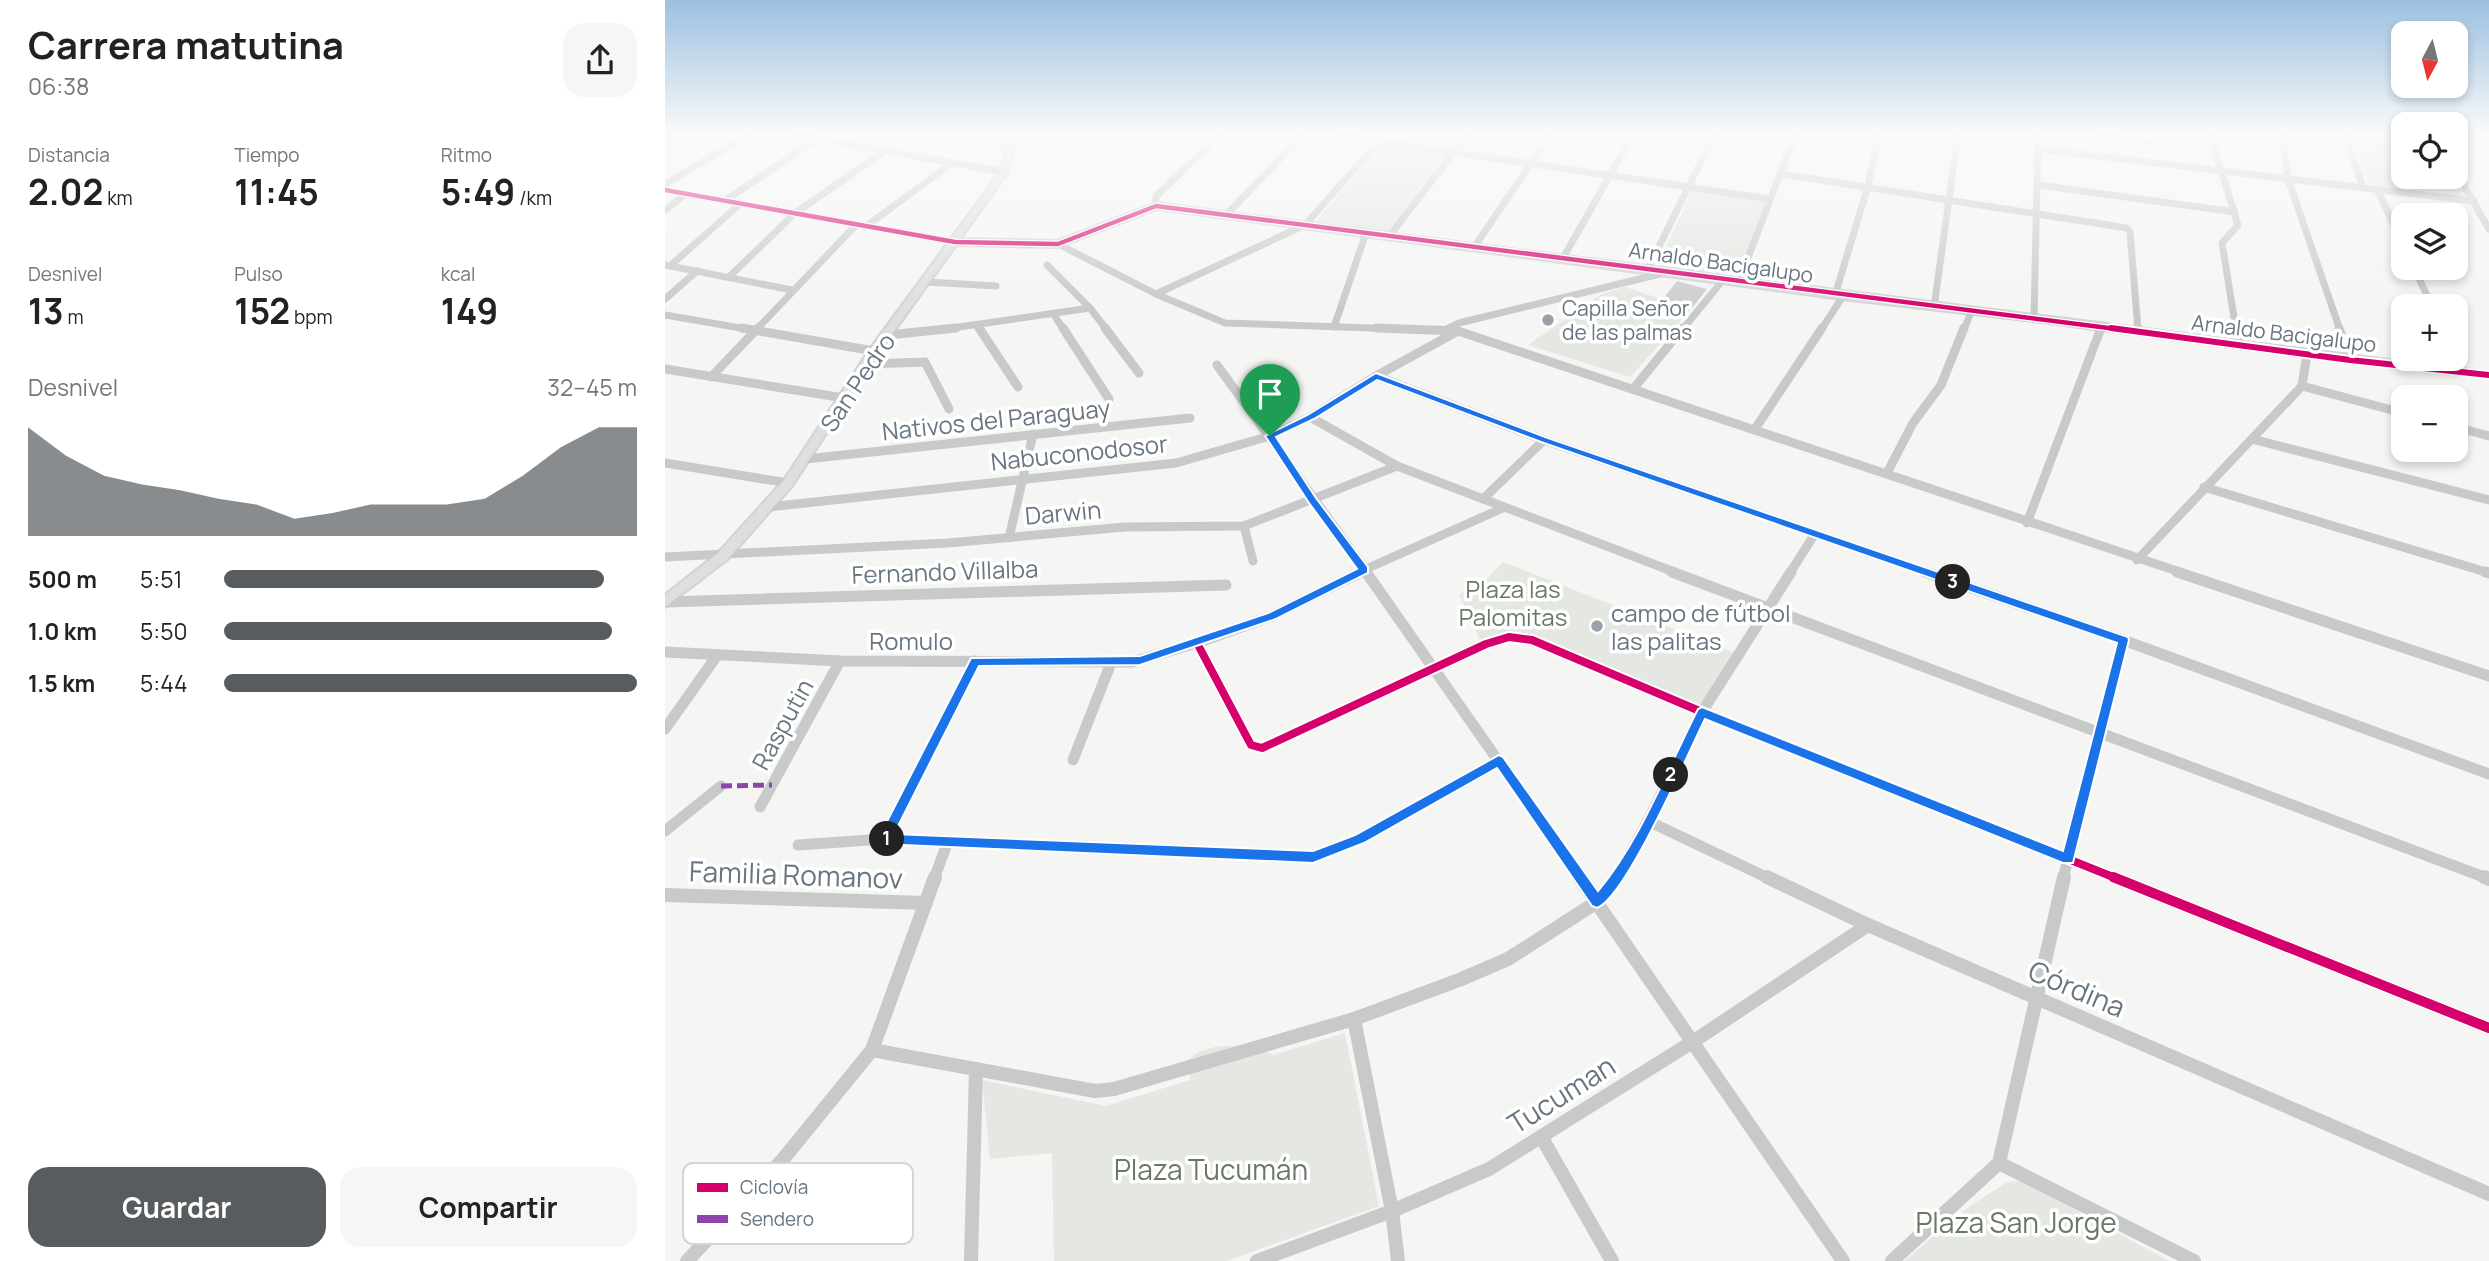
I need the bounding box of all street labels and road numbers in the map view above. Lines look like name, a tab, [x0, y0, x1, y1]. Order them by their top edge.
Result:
street label: Arnaldo Bacigalupo	[1627, 235, 1815, 289]
street label: Arnaldo Bacigalupo	[2190, 308, 2378, 358]
street label: San Pedro	[812, 326, 902, 438]
street label: Nativos del Paraguay	[880, 391, 1112, 447]
street label: Nabuconodosor	[989, 426, 1169, 478]
street label: Darwin	[1024, 492, 1102, 532]
street label: Fernando Villalba	[851, 551, 1039, 591]
street label: Romulo	[869, 624, 953, 657]
street label: Rasputin	[744, 673, 820, 775]
street label: Familia Romanov	[688, 851, 904, 897]
street label: Córdina	[2023, 951, 2131, 1025]
street label: Tucuman	[1500, 1046, 1622, 1142]

